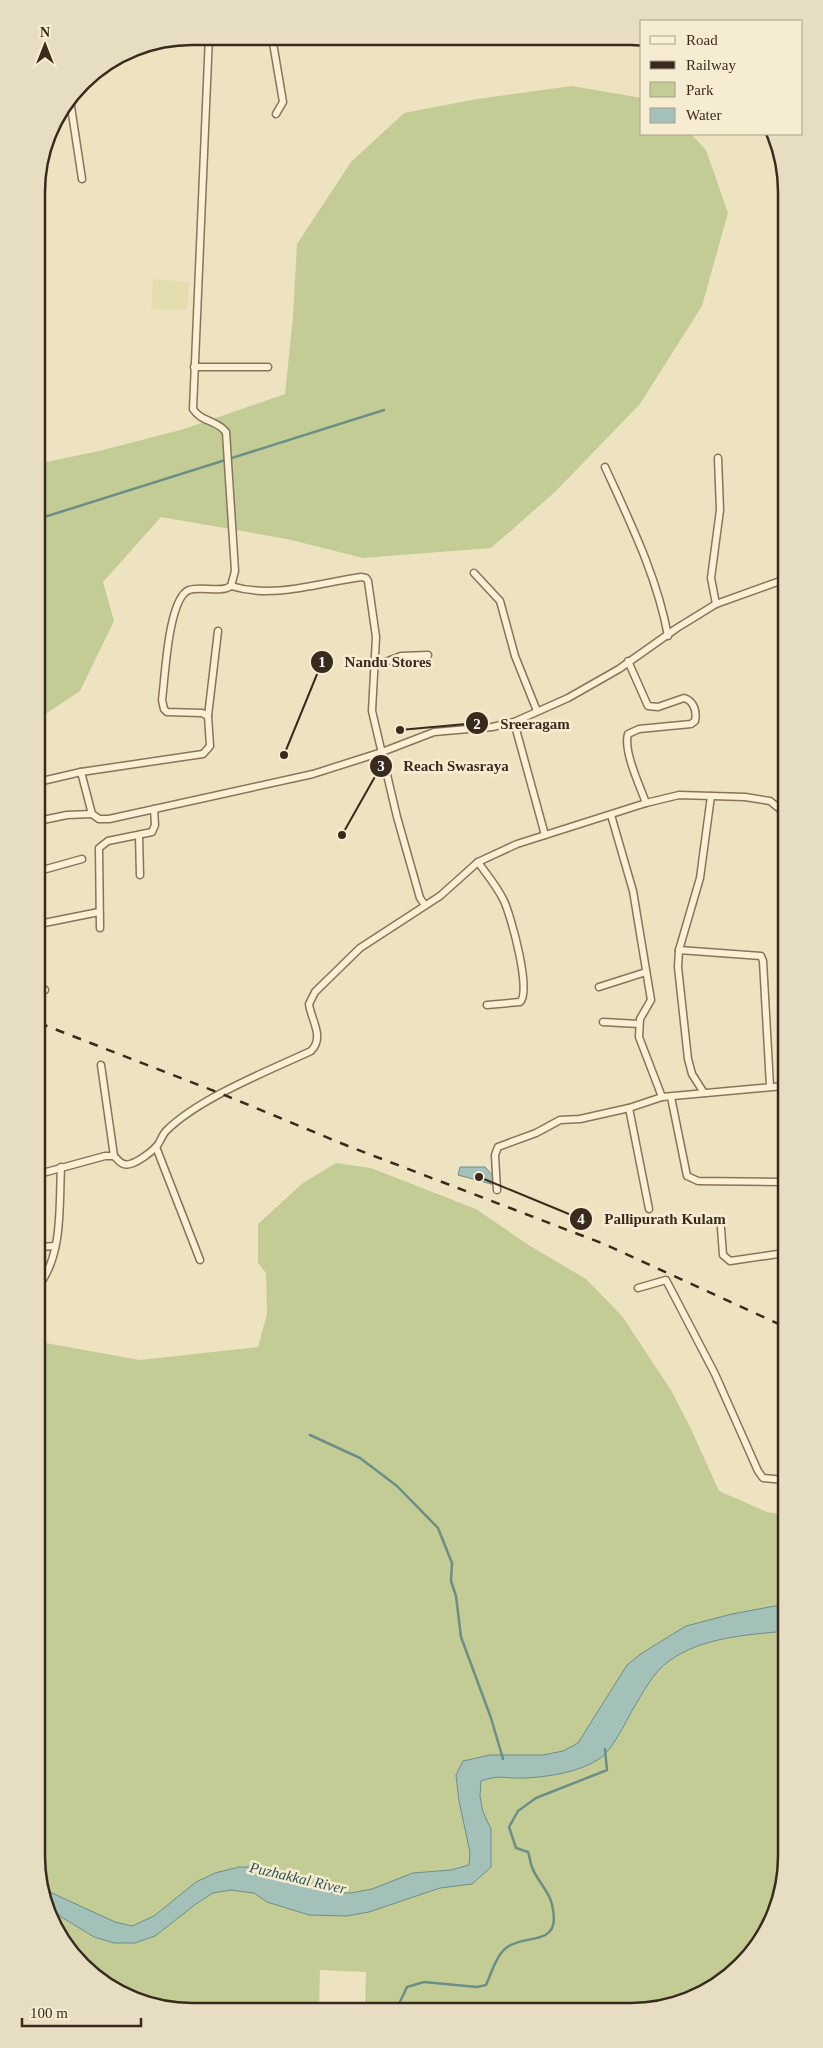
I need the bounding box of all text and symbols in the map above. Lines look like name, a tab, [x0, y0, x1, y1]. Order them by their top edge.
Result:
north arrow	[20, 20, 70, 70]
legend	[640, 20, 803, 135]
text: N	[40, 25, 50, 40]
text: Road	[686, 32, 718, 48]
text: Railway	[686, 57, 736, 73]
text: Park	[686, 82, 714, 98]
text: Water	[686, 107, 721, 123]
callout: Nandu Stores	[310, 647, 442, 677]
text: 1	[318, 654, 326, 670]
text: Nandu Stores	[345, 654, 432, 670]
callout: Sreeragam	[465, 708, 580, 738]
text: 2	[473, 716, 481, 732]
text: Sreeragam	[500, 716, 570, 732]
callout: Reach Swasraya	[368, 751, 519, 781]
text: 3	[377, 758, 385, 774]
text: Reach Swasraya	[403, 758, 509, 774]
callout: Pallipurath Kulam	[569, 1204, 735, 1234]
text: 4	[577, 1211, 585, 1227]
text: Pallipurath Kulam	[604, 1211, 726, 1227]
water label: Puzhakkal River	[247, 1859, 348, 1897]
scale bar	[22, 1996, 141, 2028]
text: 100 m	[30, 2005, 68, 2021]

